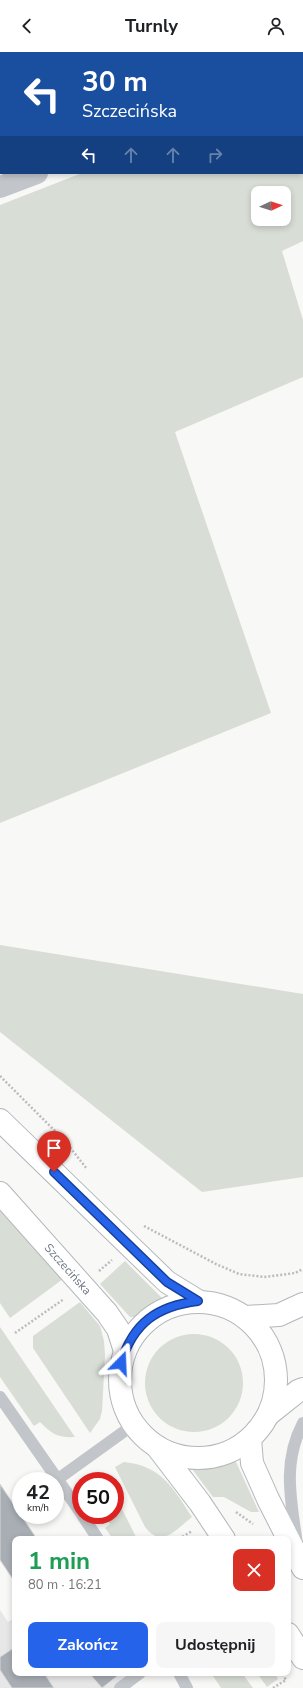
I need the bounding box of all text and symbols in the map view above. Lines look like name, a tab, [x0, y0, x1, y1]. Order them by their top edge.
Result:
text: Turnly	[125, 14, 178, 38]
icon: back	[16, 15, 38, 37]
icon: person	[265, 15, 287, 37]
text: 30 m	[82, 63, 148, 101]
icon: left	[16, 68, 68, 120]
text: Szczecińska	[82, 99, 177, 123]
icon: left	[78, 144, 100, 166]
icon: ahead	[120, 144, 142, 166]
icon: ahead	[162, 144, 184, 166]
icon: right	[204, 144, 226, 166]
north arrow	[251, 186, 291, 226]
map controls	[251, 186, 291, 226]
pin	[37, 1131, 71, 1172]
icon: arrive	[43, 1137, 65, 1159]
street label: Szczecińska	[41, 1240, 95, 1298]
position arrow	[100, 1342, 142, 1384]
speed limit sign: 50	[72, 1472, 124, 1524]
text: 42	[26, 1479, 50, 1506]
text: km/h	[27, 1501, 49, 1515]
text: 1 min	[28, 1545, 90, 1577]
button: close	[233, 1549, 275, 1591]
text: 80 m · 16:21	[28, 1576, 102, 1594]
button: Zakończ	[28, 1622, 148, 1668]
button: Udostępnij	[156, 1622, 275, 1668]

